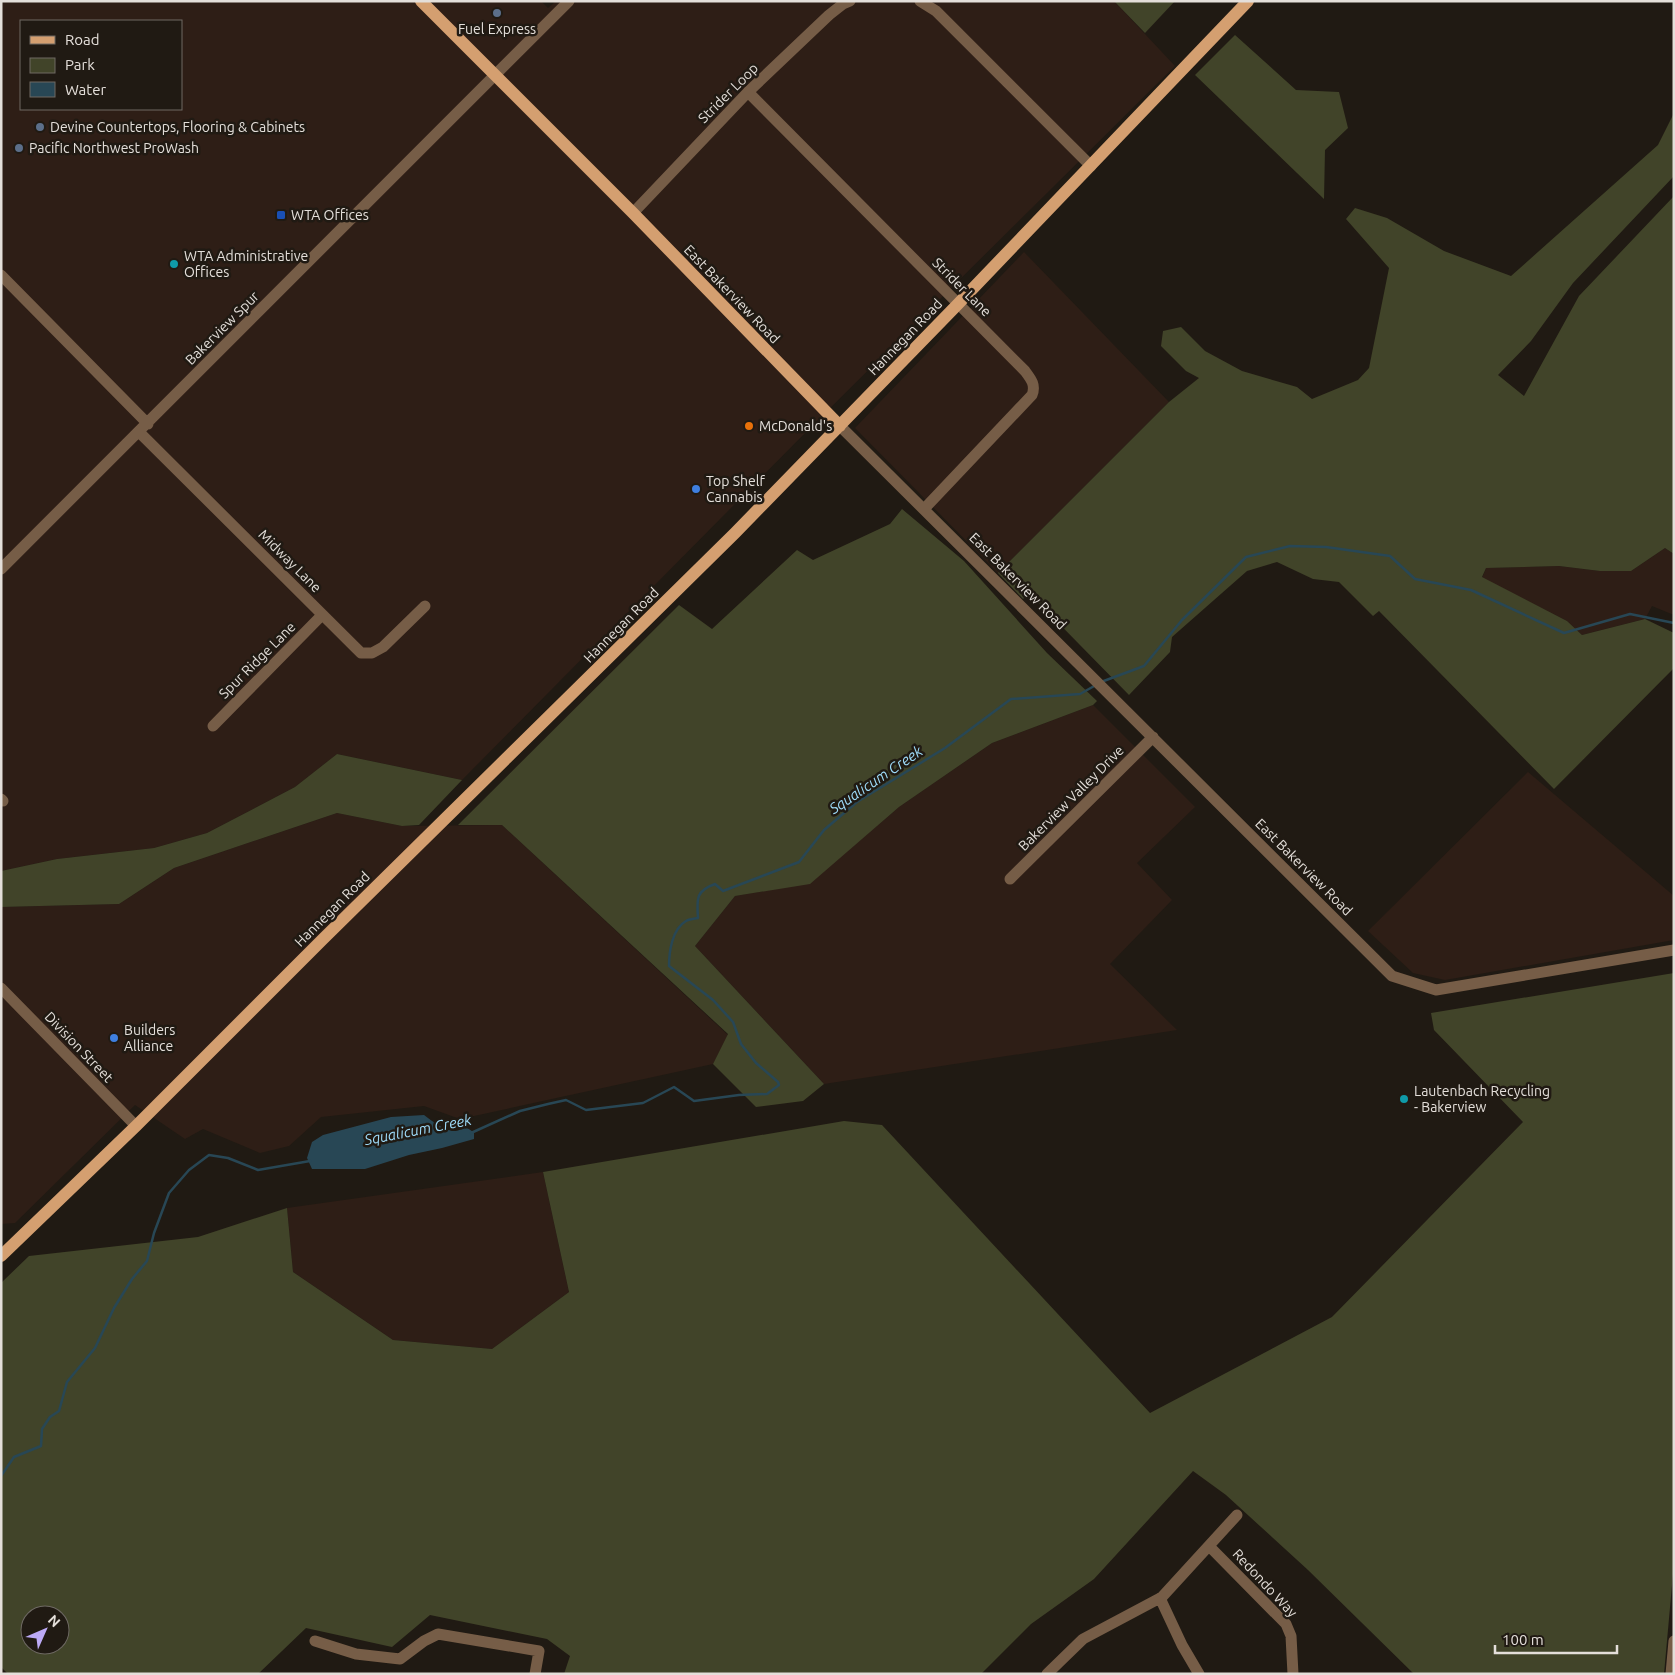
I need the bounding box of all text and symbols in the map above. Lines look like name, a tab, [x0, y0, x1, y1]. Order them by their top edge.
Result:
marker: Fuel Express	[491, 7, 503, 19]
legend	[20, 20, 182, 110]
place label: Fuel Express	[458, 21, 536, 37]
text: Road	[65, 31, 100, 48]
text: Park	[65, 56, 95, 73]
street label: Strider Loop	[695, 60, 761, 126]
text: Water	[65, 81, 106, 98]
place label: Devine Countertops, Flooring & Cabinets	[50, 119, 305, 135]
marker: Devine Countertops, Flooring & Cabinets	[34, 121, 46, 133]
place label: Pacific Northwest ProWash	[29, 140, 199, 156]
marker: Pacific Northwest ProWash	[13, 142, 25, 154]
place label: WTA Offices	[291, 207, 369, 223]
marker: WTA Offices	[275, 209, 287, 221]
street label: East Bakerview Road	[681, 242, 783, 346]
place label: WTA Administrative Offices	[184, 248, 308, 280]
street label: Strider Lane	[929, 254, 995, 320]
marker: WTA Administrative Offices	[168, 258, 180, 270]
street label: Bakerview Spur	[182, 288, 262, 368]
street label: Hannegan Road	[865, 296, 945, 378]
place label: McDonald's	[759, 418, 832, 434]
marker: McDonald's	[743, 420, 755, 432]
place label: Top Shelf Cannabis	[706, 473, 765, 505]
marker: Top Shelf Cannabis	[690, 483, 702, 495]
street label: Midway Lane	[255, 526, 325, 596]
street label: East Bakerview Road	[966, 529, 1070, 633]
street label: Hannegan Road	[580, 584, 662, 666]
street label: Spur Ridge Lane	[215, 618, 299, 702]
water label: Squalicum Creek	[825, 742, 926, 818]
street label: Bakerview Valley Drive	[1015, 742, 1127, 854]
street label: East Bakerview Road	[1252, 815, 1356, 919]
street label: Hannegan Road	[291, 868, 373, 950]
street label: Division Street	[41, 1009, 117, 1086]
place label: Builders Alliance	[124, 1022, 175, 1054]
marker: Builders Alliance	[108, 1032, 120, 1044]
place label: Lautenbach Recycling - Bakerview	[1414, 1083, 1550, 1115]
marker: Lautenbach Recycling - Bakerview	[1398, 1093, 1410, 1105]
water label: Squalicum Creek	[362, 1111, 473, 1148]
street label: Redondo Way	[1229, 1546, 1301, 1620]
north arrow	[20, 1605, 70, 1655]
text: N	[45, 1611, 64, 1630]
scale bar	[1495, 1622, 1618, 1654]
text: 100 m	[1502, 1631, 1544, 1648]

